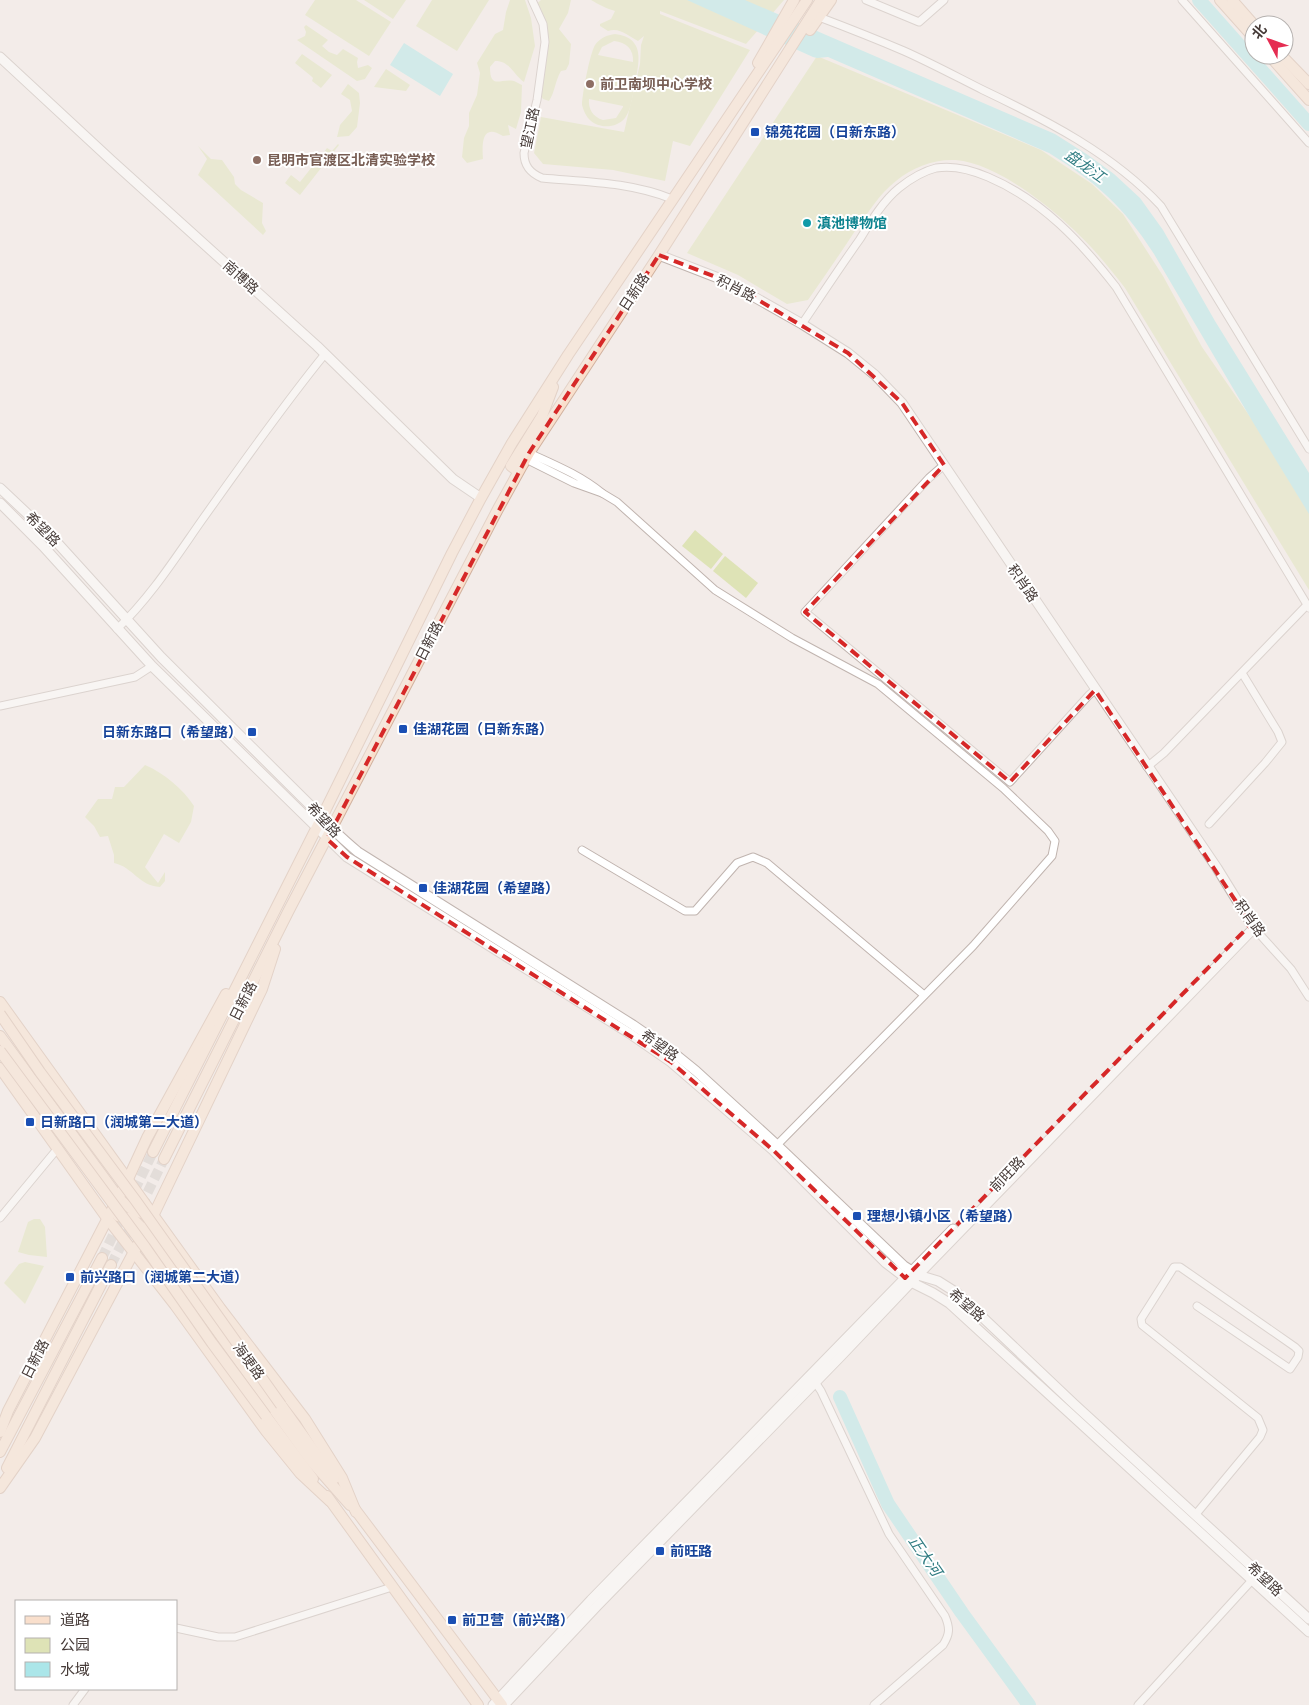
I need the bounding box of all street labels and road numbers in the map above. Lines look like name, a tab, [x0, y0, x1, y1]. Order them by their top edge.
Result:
street label: 望江路	[516, 105, 544, 151]
street label: 南博路	[219, 256, 263, 298]
street label: 日新路	[614, 269, 654, 315]
street label: 积肖路	[713, 270, 759, 306]
street label: 希望路	[21, 507, 65, 551]
street label: 积肖路	[1003, 560, 1043, 606]
street label: 日新路	[411, 618, 447, 664]
street label: 希望路	[302, 798, 346, 842]
street label: 积肖路	[1230, 895, 1270, 941]
street label: 日新路	[225, 978, 261, 1024]
street label: 希望路	[637, 1025, 683, 1065]
street label: 前旺路	[985, 1152, 1029, 1196]
street label: 希望路	[945, 1284, 989, 1326]
street label: 日新路	[17, 1336, 53, 1382]
street label: 海埂路	[229, 1338, 269, 1384]
street label: 希望路	[1243, 1557, 1287, 1601]

